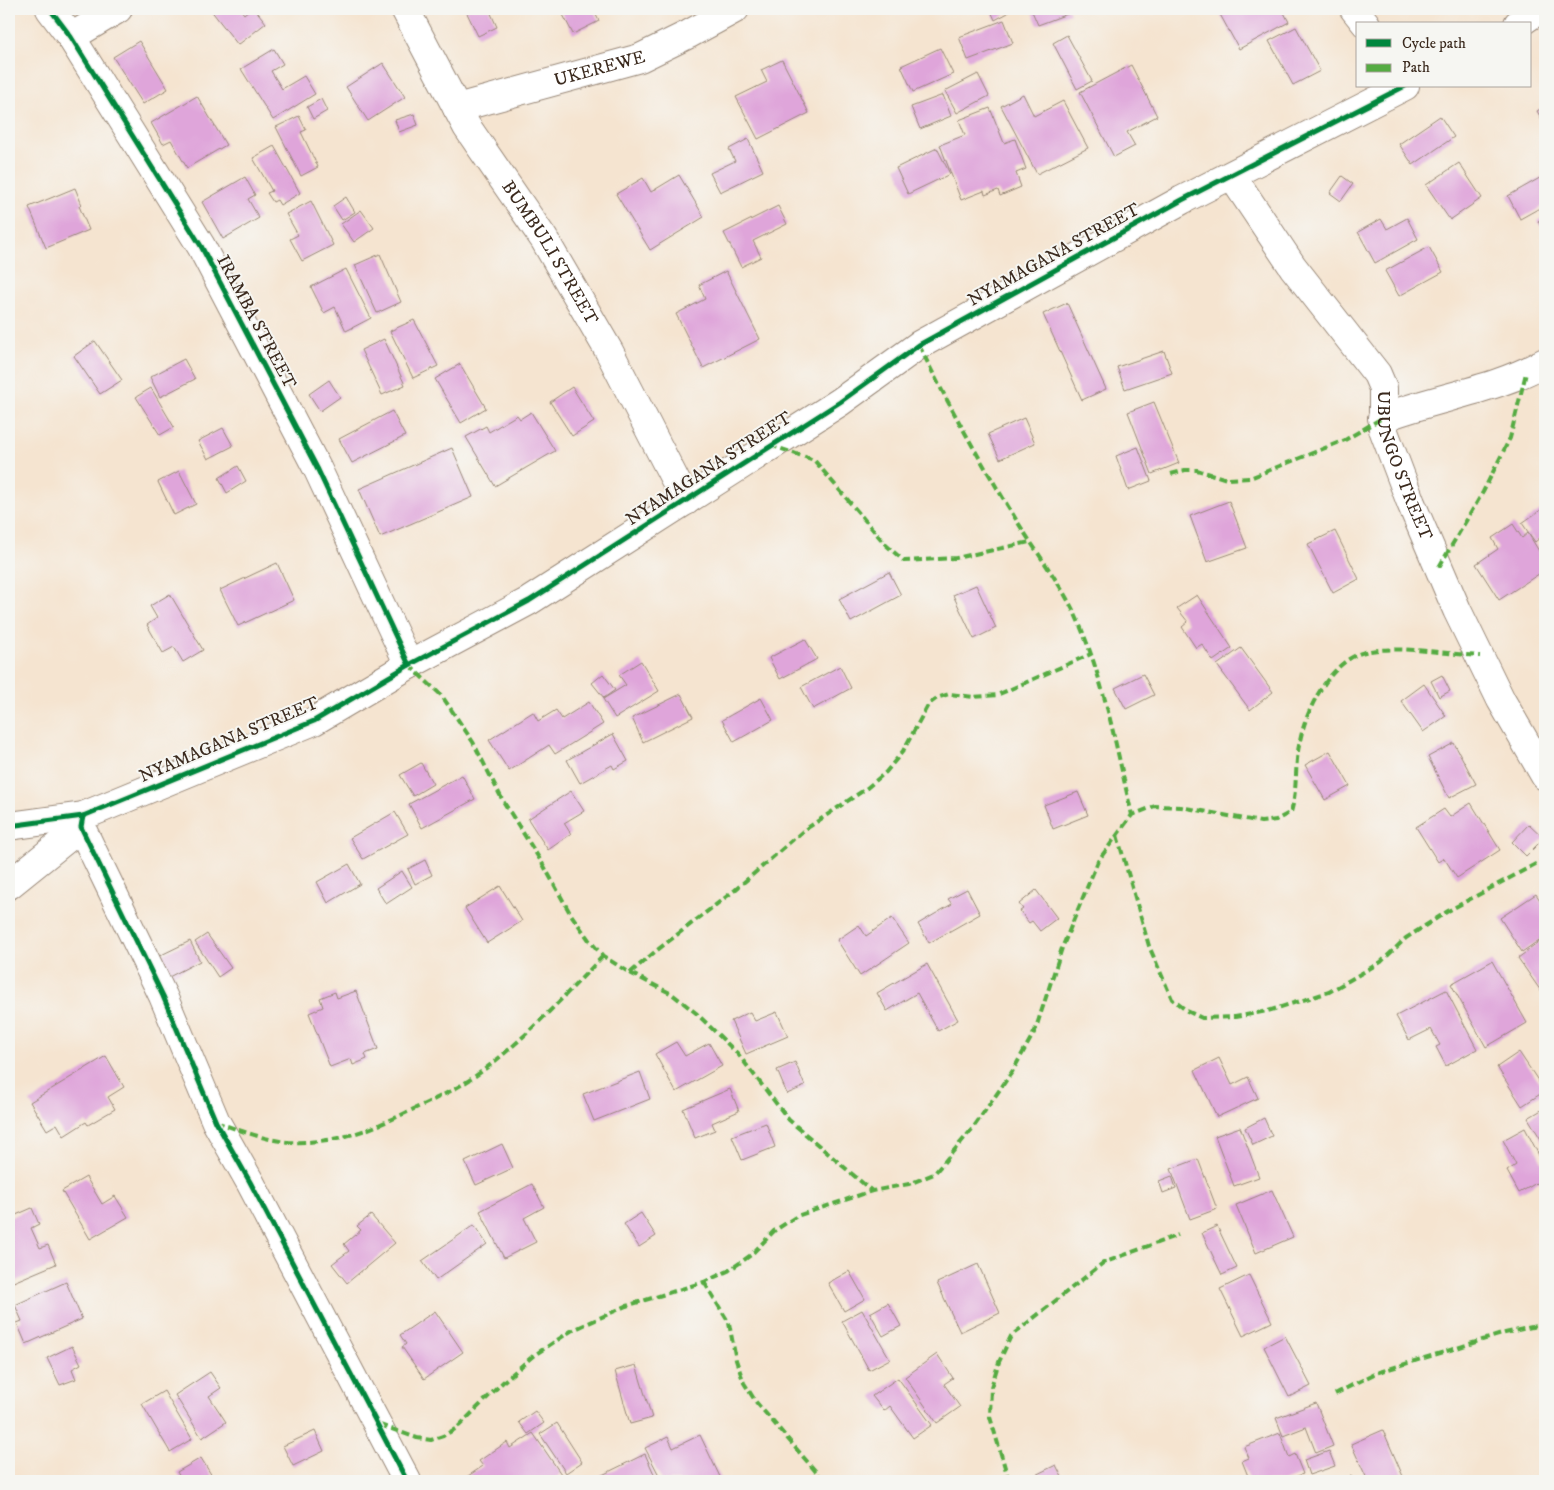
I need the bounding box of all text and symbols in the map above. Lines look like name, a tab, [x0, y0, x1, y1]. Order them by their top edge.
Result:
legend	[1356, 22, 1532, 88]
text: Cycle path	[1402, 34, 1466, 53]
street label: UKEREWE	[552, 46, 648, 92]
text: Path	[1402, 58, 1430, 77]
street label: BUMBULI STREET	[496, 177, 603, 329]
street label: NYAMAGANA STREET	[964, 198, 1144, 311]
street label: IRAMBA STREET	[211, 251, 301, 393]
street label: UBUNGO STREET	[1372, 391, 1437, 544]
street label: NYAMAGANA STREET	[622, 407, 796, 531]
street label: NYAMAGANA STREET	[136, 692, 322, 788]

